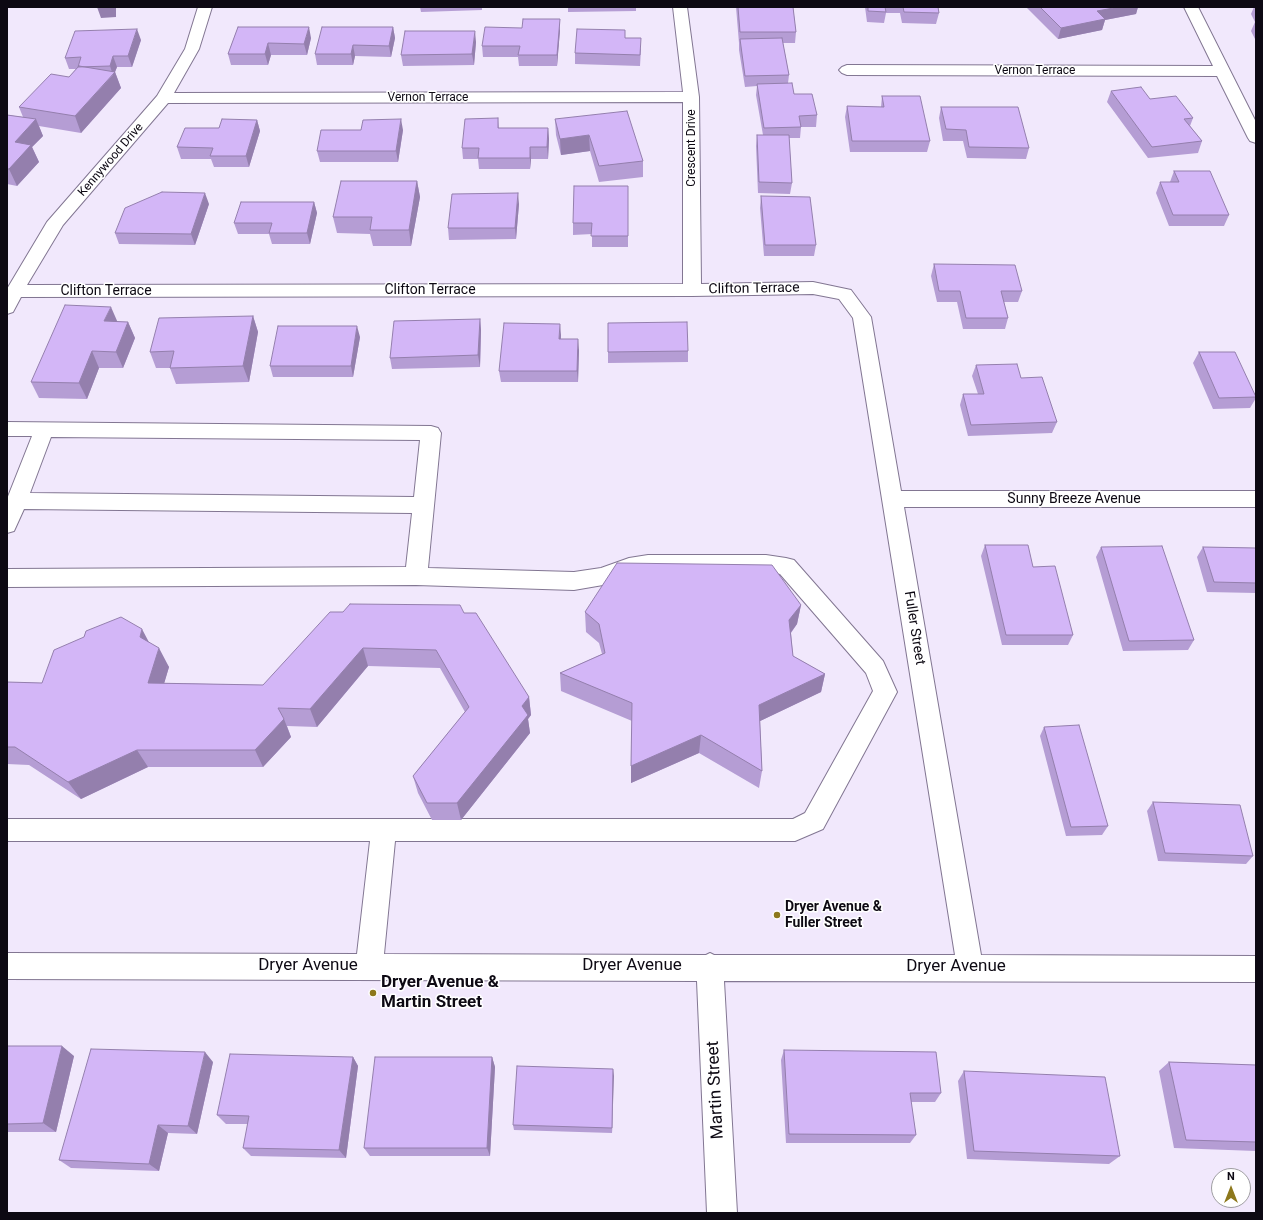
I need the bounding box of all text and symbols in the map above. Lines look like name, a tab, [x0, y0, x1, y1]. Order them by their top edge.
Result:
street label: Vernon Terrace	[995, 64, 1075, 78]
street label: Vernon Terrace	[388, 91, 468, 105]
street label: Crescent Drive	[685, 109, 699, 187]
street label: Kennywood Drive	[75, 121, 147, 199]
street label: Clifton Terrace	[708, 280, 800, 298]
street label: Clifton Terrace	[384, 282, 476, 298]
street label: Clifton Terrace	[60, 283, 152, 299]
street label: Sunny Breeze Avenue	[1007, 491, 1141, 507]
street label: Fuller Street	[900, 590, 928, 666]
place label: Dryer Avenue & Fuller Street	[785, 899, 882, 932]
marker: Dryer Avenue & Fuller Street	[772, 910, 782, 920]
street label: Dryer Avenue	[258, 956, 358, 976]
street label: Dryer Avenue	[582, 956, 682, 976]
street label: Dryer Avenue	[906, 957, 1006, 977]
place label: Dryer Avenue & Martin Street	[381, 973, 499, 1013]
marker: Dryer Avenue & Martin Street	[368, 988, 378, 998]
street label: Martin Street	[703, 1040, 729, 1140]
north arrow	[1211, 1168, 1251, 1208]
text: N	[1227, 1170, 1235, 1183]

